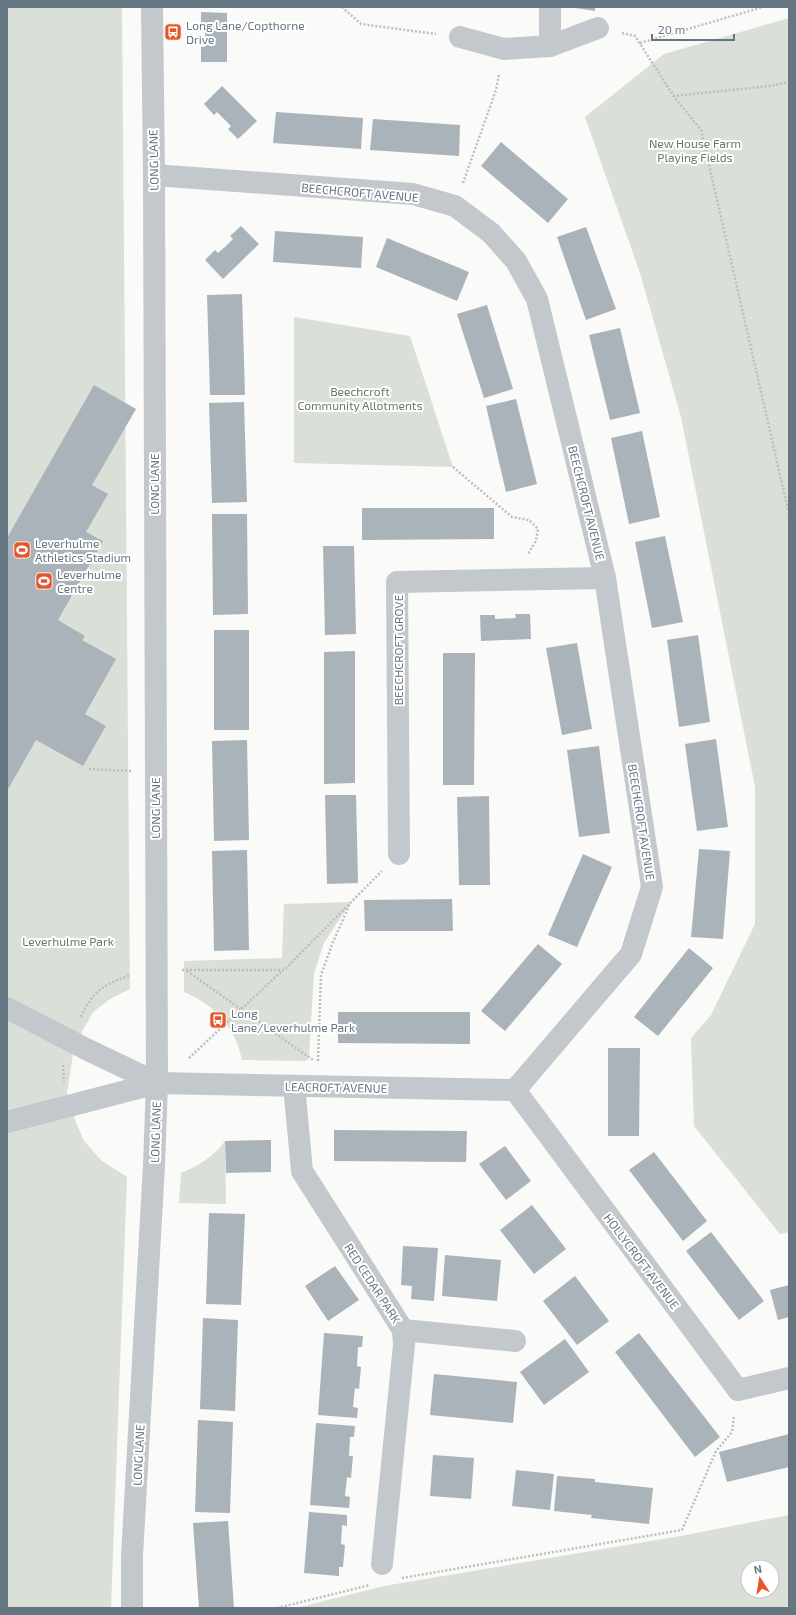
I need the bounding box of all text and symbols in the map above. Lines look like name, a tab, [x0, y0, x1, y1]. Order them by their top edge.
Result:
scale bar	[652, 16, 734, 42]
place label: Long Lane/Copthorne Drive	[186, 18, 305, 46]
bus stop icon: Long Lane/Copthorne Drive	[163, 22, 183, 42]
text: 20 m	[658, 22, 685, 36]
street label: LONG LANE	[145, 129, 161, 191]
park label: New House Farm Playing Fields	[649, 136, 741, 164]
street label: BEECHCROFT AVENUE	[301, 180, 420, 204]
park label: Beechcroft Community Allotments	[297, 384, 423, 412]
street label: BEECHCROFT AVENUE	[566, 444, 608, 562]
street label: LONG LANE	[147, 453, 161, 515]
place label: Leverhulme Athletics Stadium	[35, 536, 131, 564]
sports icon: Leverhulme Athletics Stadium	[12, 540, 32, 560]
place label: Leverhulme Centre	[57, 567, 121, 595]
sports icon: Leverhulme Centre	[34, 571, 54, 591]
street label: BEECHCROFT GROVE	[391, 594, 405, 705]
street label: BEECHCROFT AVENUE	[626, 763, 658, 882]
street label: LONG LANE	[148, 777, 162, 839]
park label: Leverhulme Park	[22, 934, 114, 948]
place label: Long Lane/Leverhulme Park	[231, 1006, 355, 1034]
bus stop icon: Long Lane/Leverhulme Park	[208, 1010, 228, 1030]
street label: LEACROFT AVENUE	[285, 1079, 388, 1095]
street label: LONG LANE	[147, 1101, 163, 1163]
street label: HOLLYCROFT AVENUE	[602, 1210, 683, 1312]
street label: RED CEDAR PARK	[342, 1240, 404, 1326]
street label: LONG LANE	[129, 1424, 147, 1486]
north arrow	[740, 1559, 780, 1599]
text: N	[753, 1562, 763, 1576]

